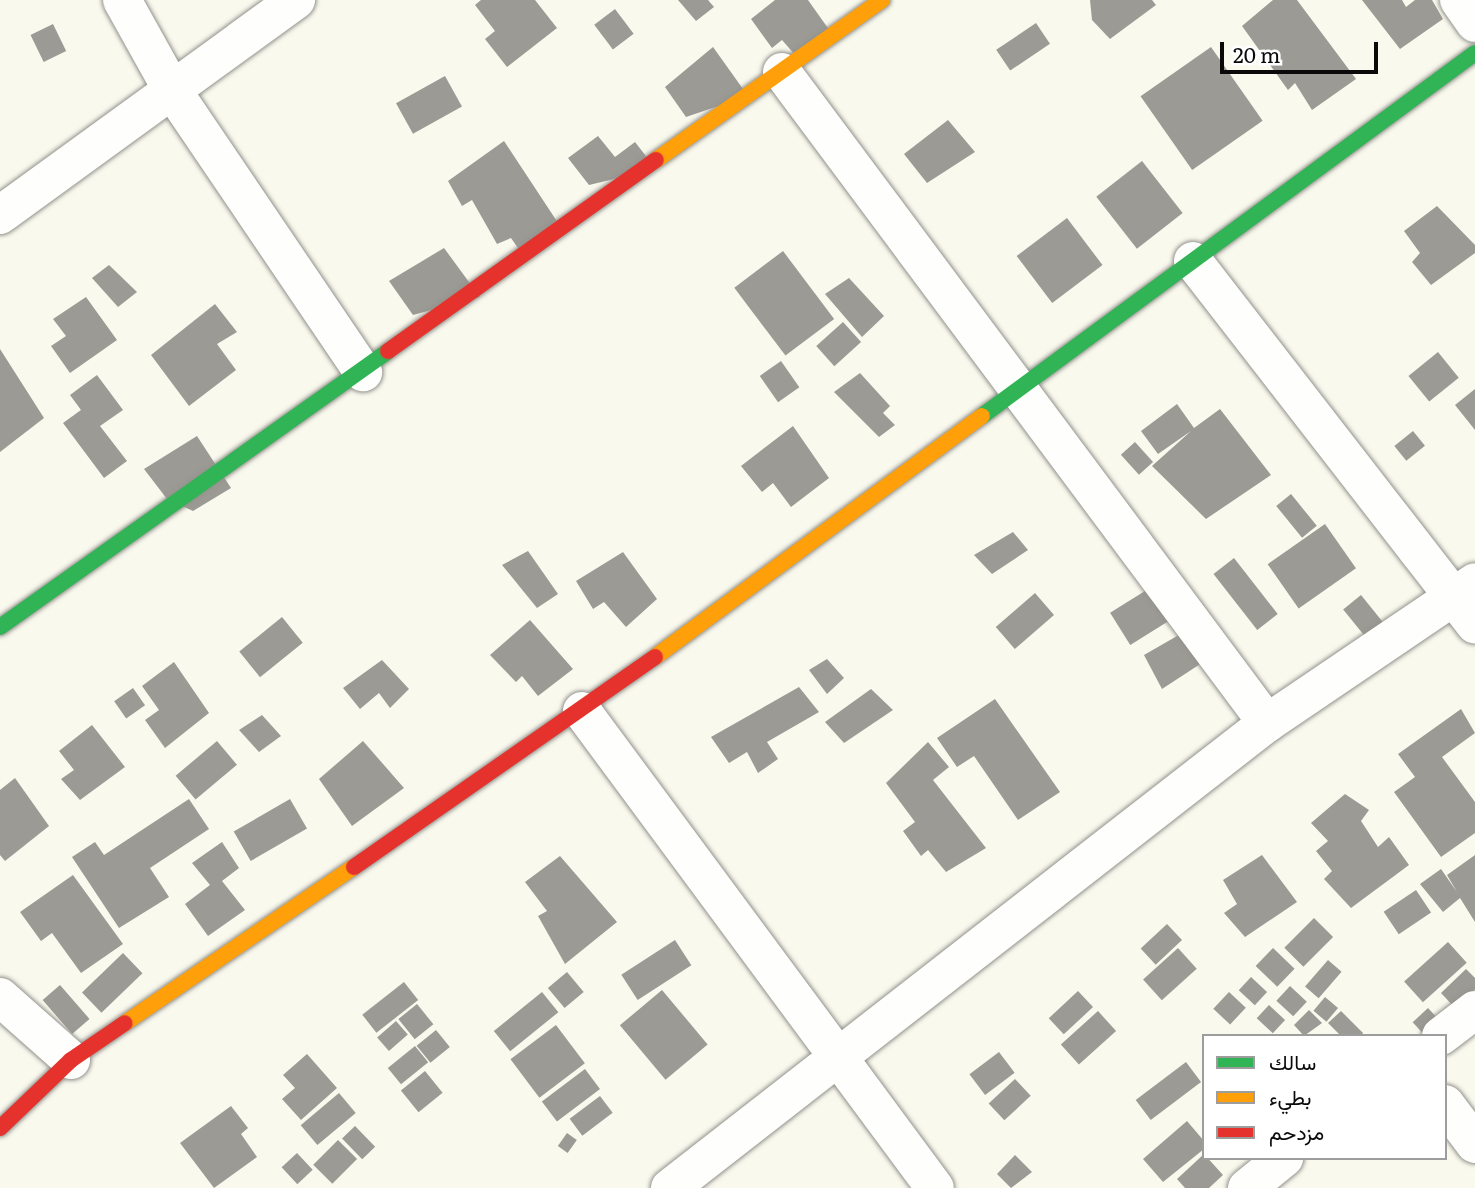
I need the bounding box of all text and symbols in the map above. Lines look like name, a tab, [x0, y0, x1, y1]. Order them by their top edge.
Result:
scale bar	[1223, 28, 1380, 72]
text: 20 m	[1233, 38, 1280, 69]
legend	[1202, 1034, 1447, 1160]
text: سالك	[1269, 1045, 1316, 1076]
text: بطيء	[1269, 1080, 1312, 1111]
text: مزدحم	[1269, 1115, 1324, 1146]

